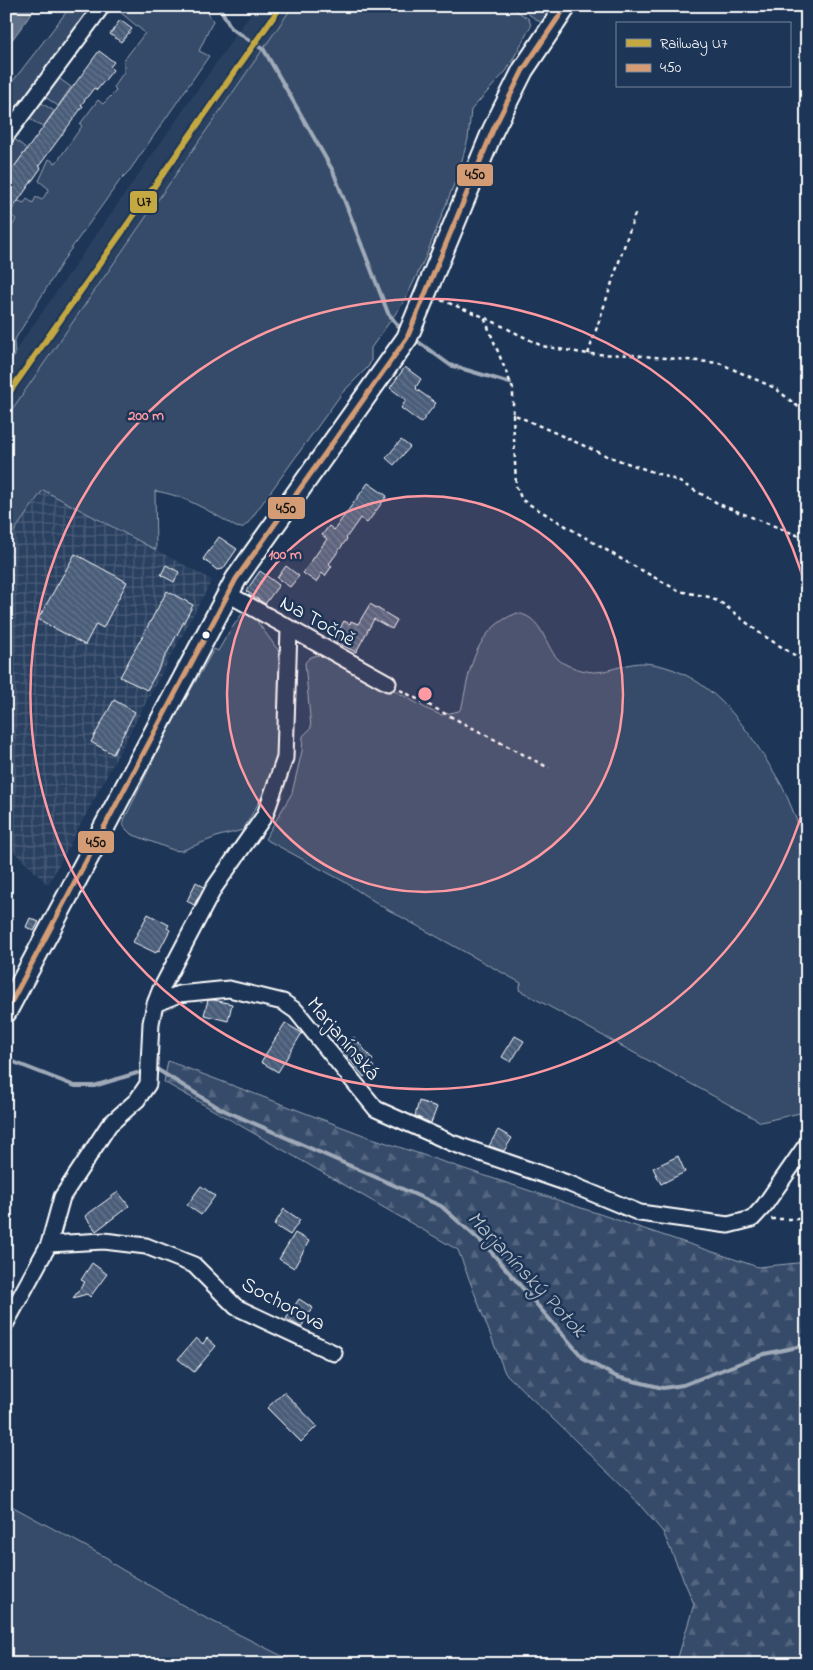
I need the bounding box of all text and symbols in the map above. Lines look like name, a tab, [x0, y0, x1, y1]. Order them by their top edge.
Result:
legend	[616, 22, 790, 88]
text: Railway U7	[660, 33, 727, 56]
text: 450	[660, 57, 682, 79]
line badge: 450	[456, 163, 494, 187]
text: 450	[464, 165, 485, 186]
line badge: U7	[129, 190, 158, 214]
text: U7	[137, 192, 152, 213]
text: 200 m	[127, 405, 164, 427]
line badge: 450	[267, 496, 306, 520]
text: 450	[275, 499, 296, 520]
text: 100 m	[268, 544, 302, 566]
street label: Na Točně	[274, 589, 361, 655]
unlabelled marker	[201, 630, 211, 640]
centre of rings	[416, 685, 434, 703]
line badge: 450	[77, 830, 115, 854]
text: 450	[85, 833, 106, 854]
street label: Marjanínská	[298, 991, 387, 1088]
water label: Marjanínský Potok	[458, 1204, 594, 1347]
street label: Sochorova	[236, 1270, 330, 1339]

